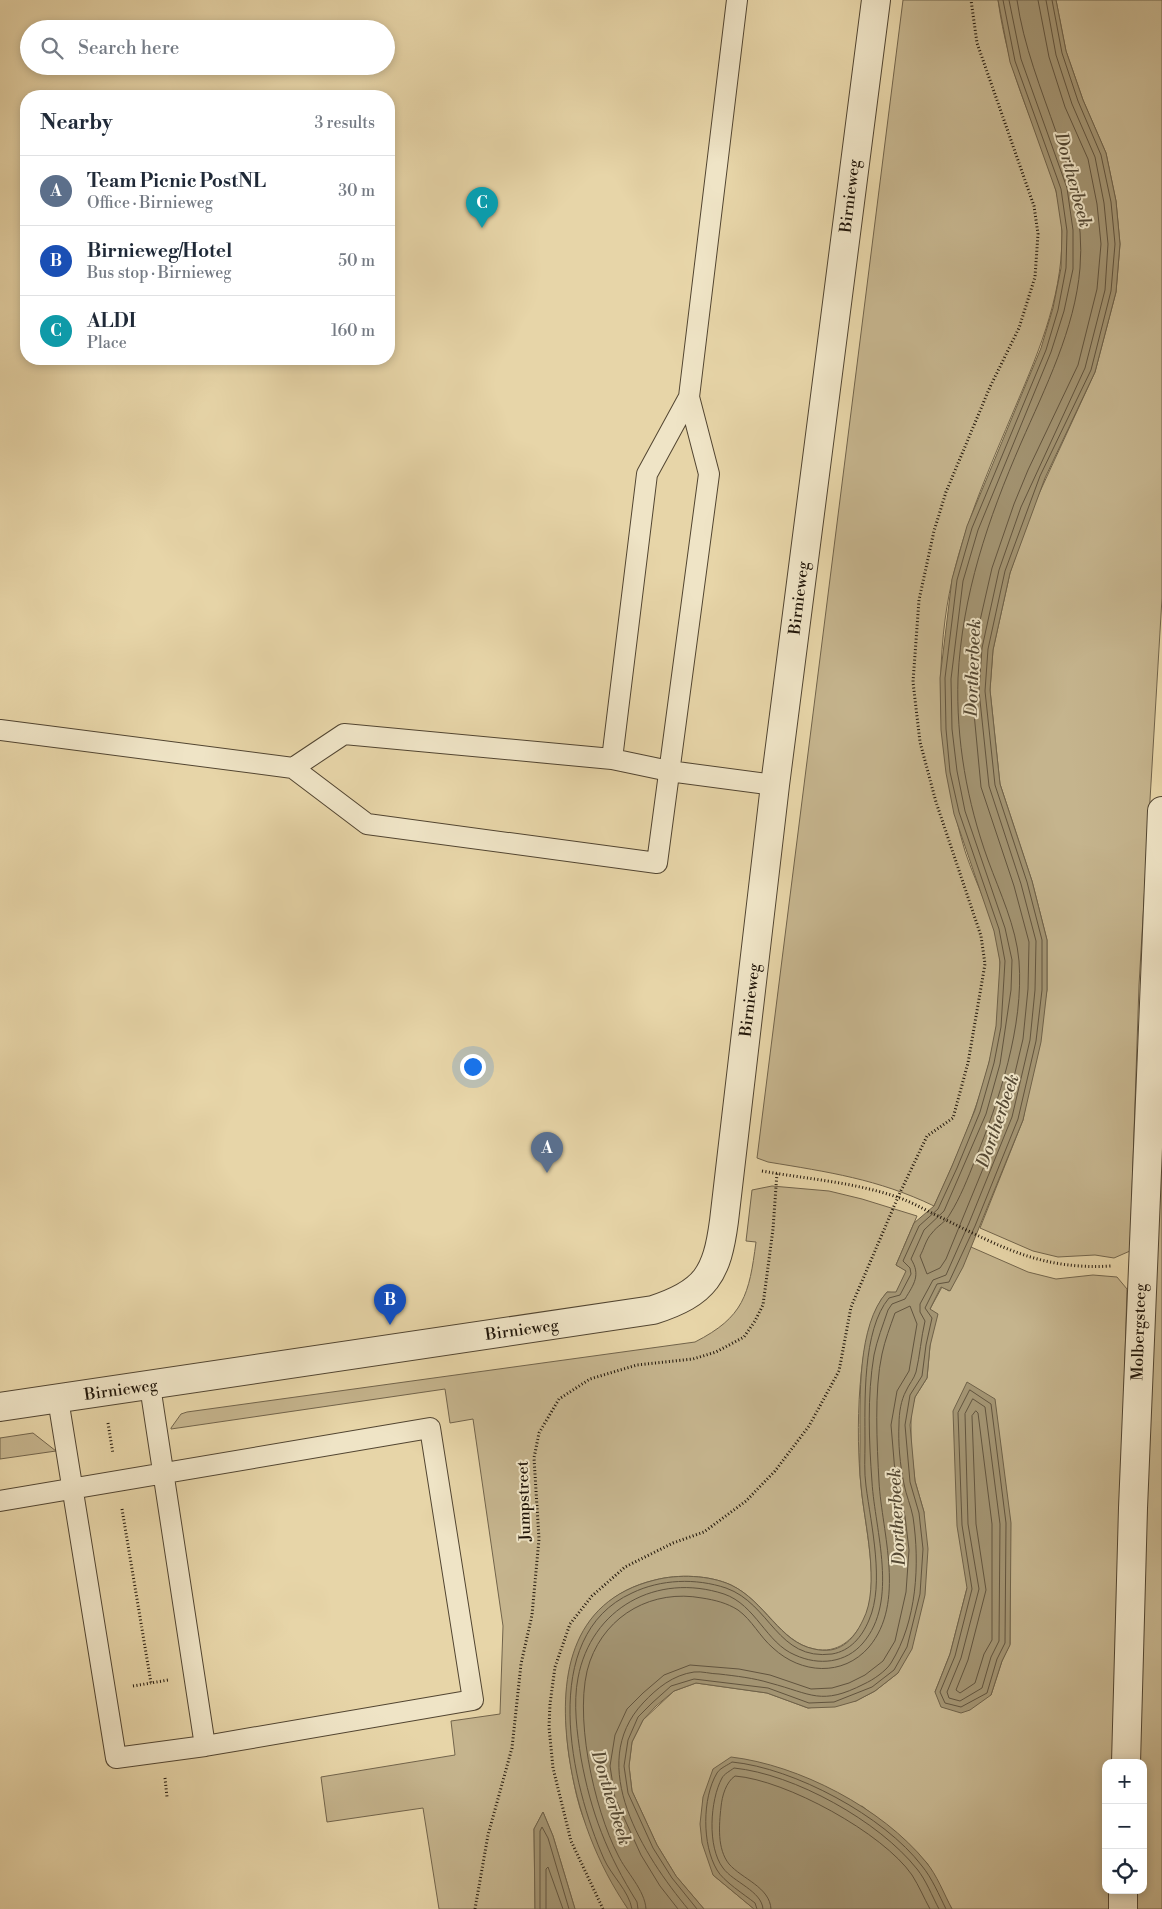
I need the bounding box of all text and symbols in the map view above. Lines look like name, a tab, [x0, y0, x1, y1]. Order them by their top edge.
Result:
search box	[20, 20, 395, 75]
icon: search	[38, 34, 66, 62]
text: Search here	[78, 36, 179, 60]
text: Nearby	[40, 110, 113, 136]
text: 3 results	[314, 113, 375, 133]
water label: Dortherbeek	[1049, 129, 1097, 230]
street label: Birnieweg	[835, 157, 865, 235]
text: Team Picnic PostNL	[87, 169, 266, 193]
text: A	[50, 181, 62, 201]
text: 30 m	[338, 181, 375, 201]
pin: C	[466, 187, 498, 228]
text: Office · Birnieweg	[87, 193, 213, 213]
text: Birnieweg/Hotel	[87, 239, 232, 263]
text: B	[50, 251, 62, 271]
text: 50 m	[338, 251, 375, 271]
text: Bus stop · Birnieweg	[87, 263, 232, 283]
text: ALDI	[87, 309, 136, 333]
text: C	[50, 321, 62, 341]
text: 160 m	[331, 321, 375, 341]
text: Place	[87, 333, 127, 353]
street label: Birnieweg	[784, 559, 814, 637]
water label: Dortherbeek	[960, 619, 986, 718]
street label: Birnieweg	[735, 961, 765, 1039]
your location	[460, 1054, 486, 1080]
water label: Dortherbeek	[971, 1071, 1025, 1172]
pin: A	[531, 1132, 563, 1173]
street label: Molbergsteeg	[1127, 1282, 1151, 1381]
pin: B	[374, 1284, 406, 1325]
street label: Birnieweg	[483, 1315, 561, 1345]
street label: Birnieweg	[82, 1375, 160, 1405]
street label: Jumpstreet	[513, 1460, 535, 1543]
water label: Dortherbeek	[883, 1468, 911, 1567]
water label: Dortherbeek	[585, 1747, 636, 1848]
map controls	[1102, 1759, 1147, 1894]
button: +	[1102, 1759, 1147, 1804]
button: −	[1102, 1804, 1147, 1849]
button: locate	[1102, 1849, 1147, 1894]

